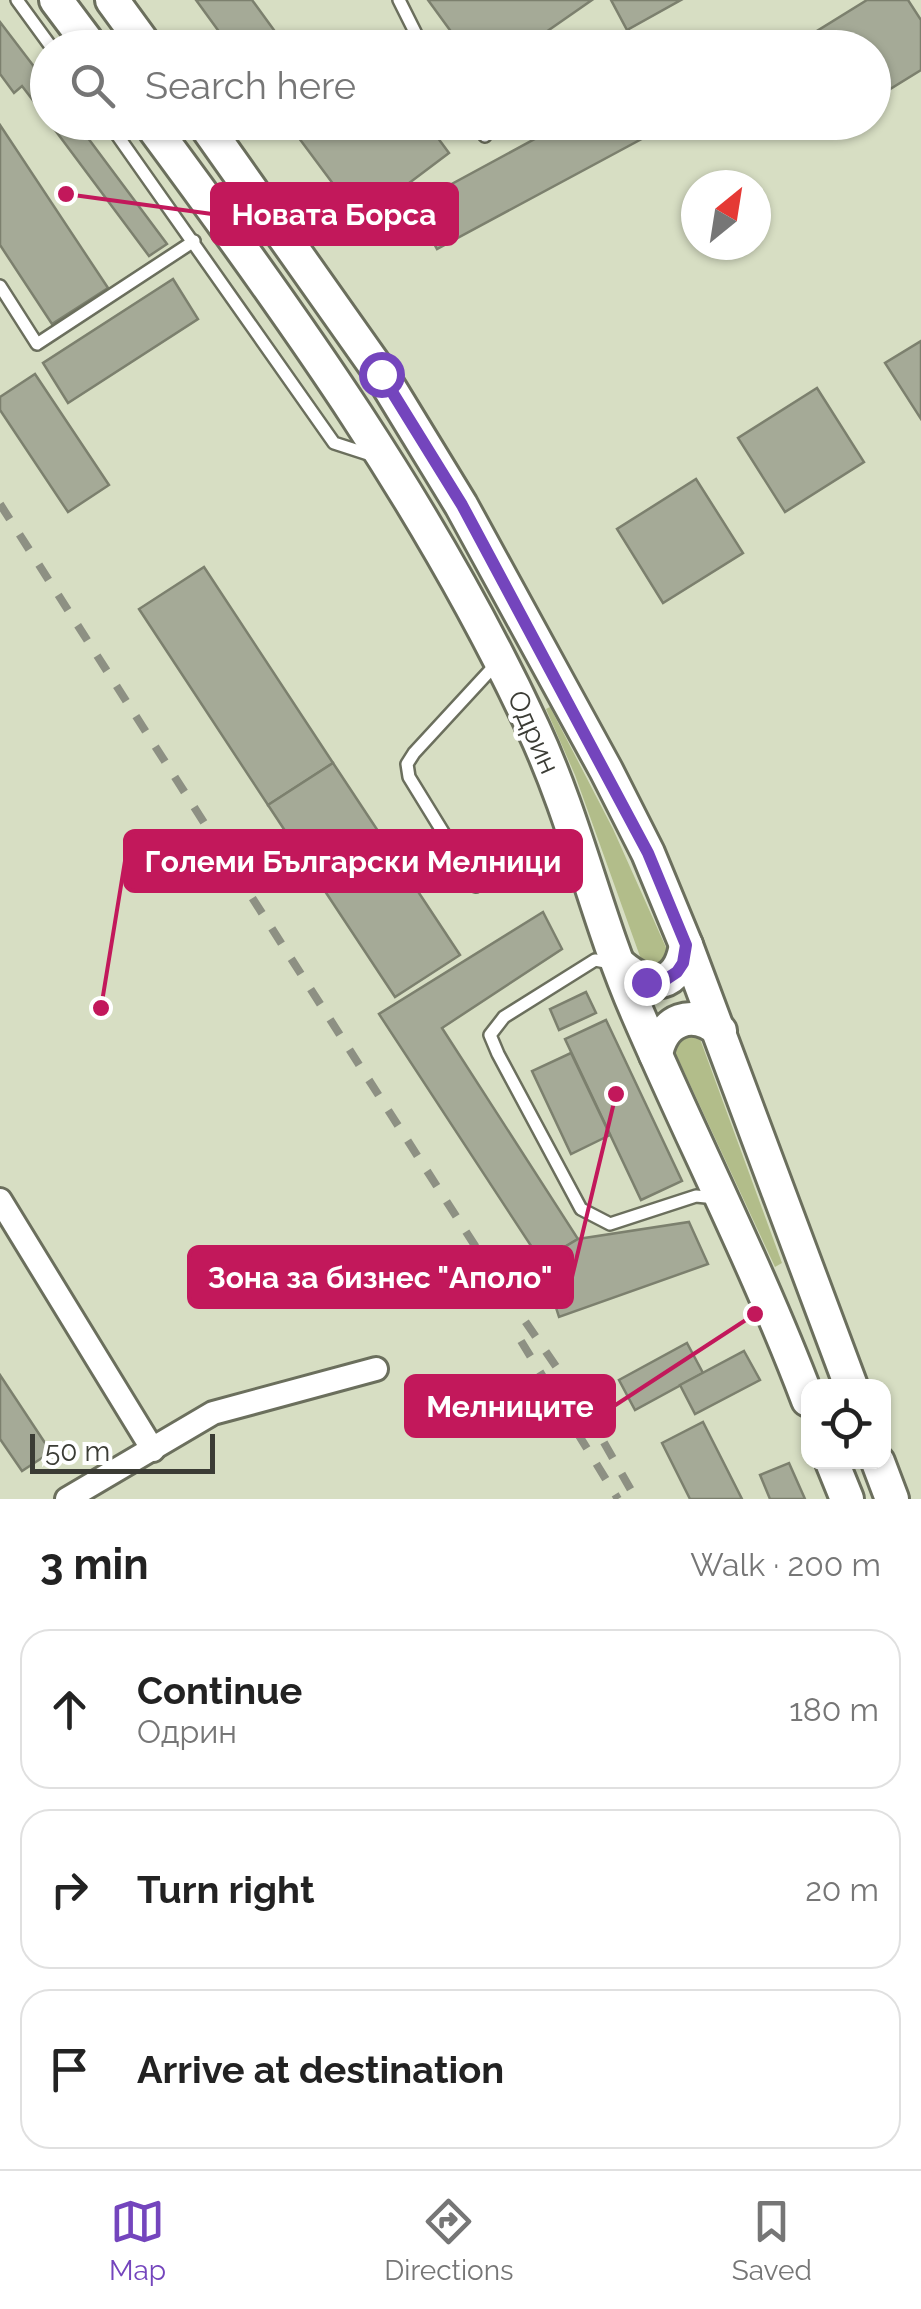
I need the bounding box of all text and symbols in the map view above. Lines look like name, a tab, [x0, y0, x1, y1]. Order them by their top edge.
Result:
search box	[30, 30, 891, 140]
icon: search	[65, 58, 120, 113]
text: Search here	[145, 63, 356, 108]
north arrow	[681, 170, 771, 260]
callout: Новата Борса	[212, 184, 457, 244]
text: Новата Борса	[232, 197, 436, 232]
route start	[359, 352, 405, 398]
street label: Одрин	[501, 686, 566, 779]
callout: Големи Български Мелници	[125, 831, 581, 891]
text: Големи Български Мелници	[145, 844, 561, 879]
route end	[624, 960, 670, 1006]
callout: Зона за бизнес "Aполо"	[189, 1247, 572, 1307]
text: Зона за бизнес "Aполо"	[208, 1260, 552, 1295]
callout: Мелниците	[406, 1376, 614, 1436]
map controls	[801, 1379, 891, 1469]
button: locate	[801, 1379, 891, 1469]
text: Мелниците	[426, 1389, 594, 1424]
scale bar	[30, 1429, 215, 1474]
text: 50 m	[45, 1435, 110, 1468]
text: 3 min	[40, 1540, 149, 1589]
text: Walk · 200 m	[690, 1546, 881, 1583]
text: Continue	[137, 1668, 302, 1713]
icon: ahead	[42, 1682, 97, 1737]
text: 180 m	[789, 1691, 879, 1728]
text: Одрин	[137, 1713, 237, 1750]
icon: right	[42, 1862, 97, 1917]
text: Turn right	[137, 1867, 314, 1912]
text: 20 m	[805, 1871, 879, 1908]
icon: arrive	[42, 2042, 97, 2097]
text: Arrive at destination	[137, 2047, 504, 2092]
tab: Map	[109, 2194, 166, 2287]
tab: Directions	[384, 2194, 514, 2287]
tab: Saved	[732, 2194, 812, 2287]

